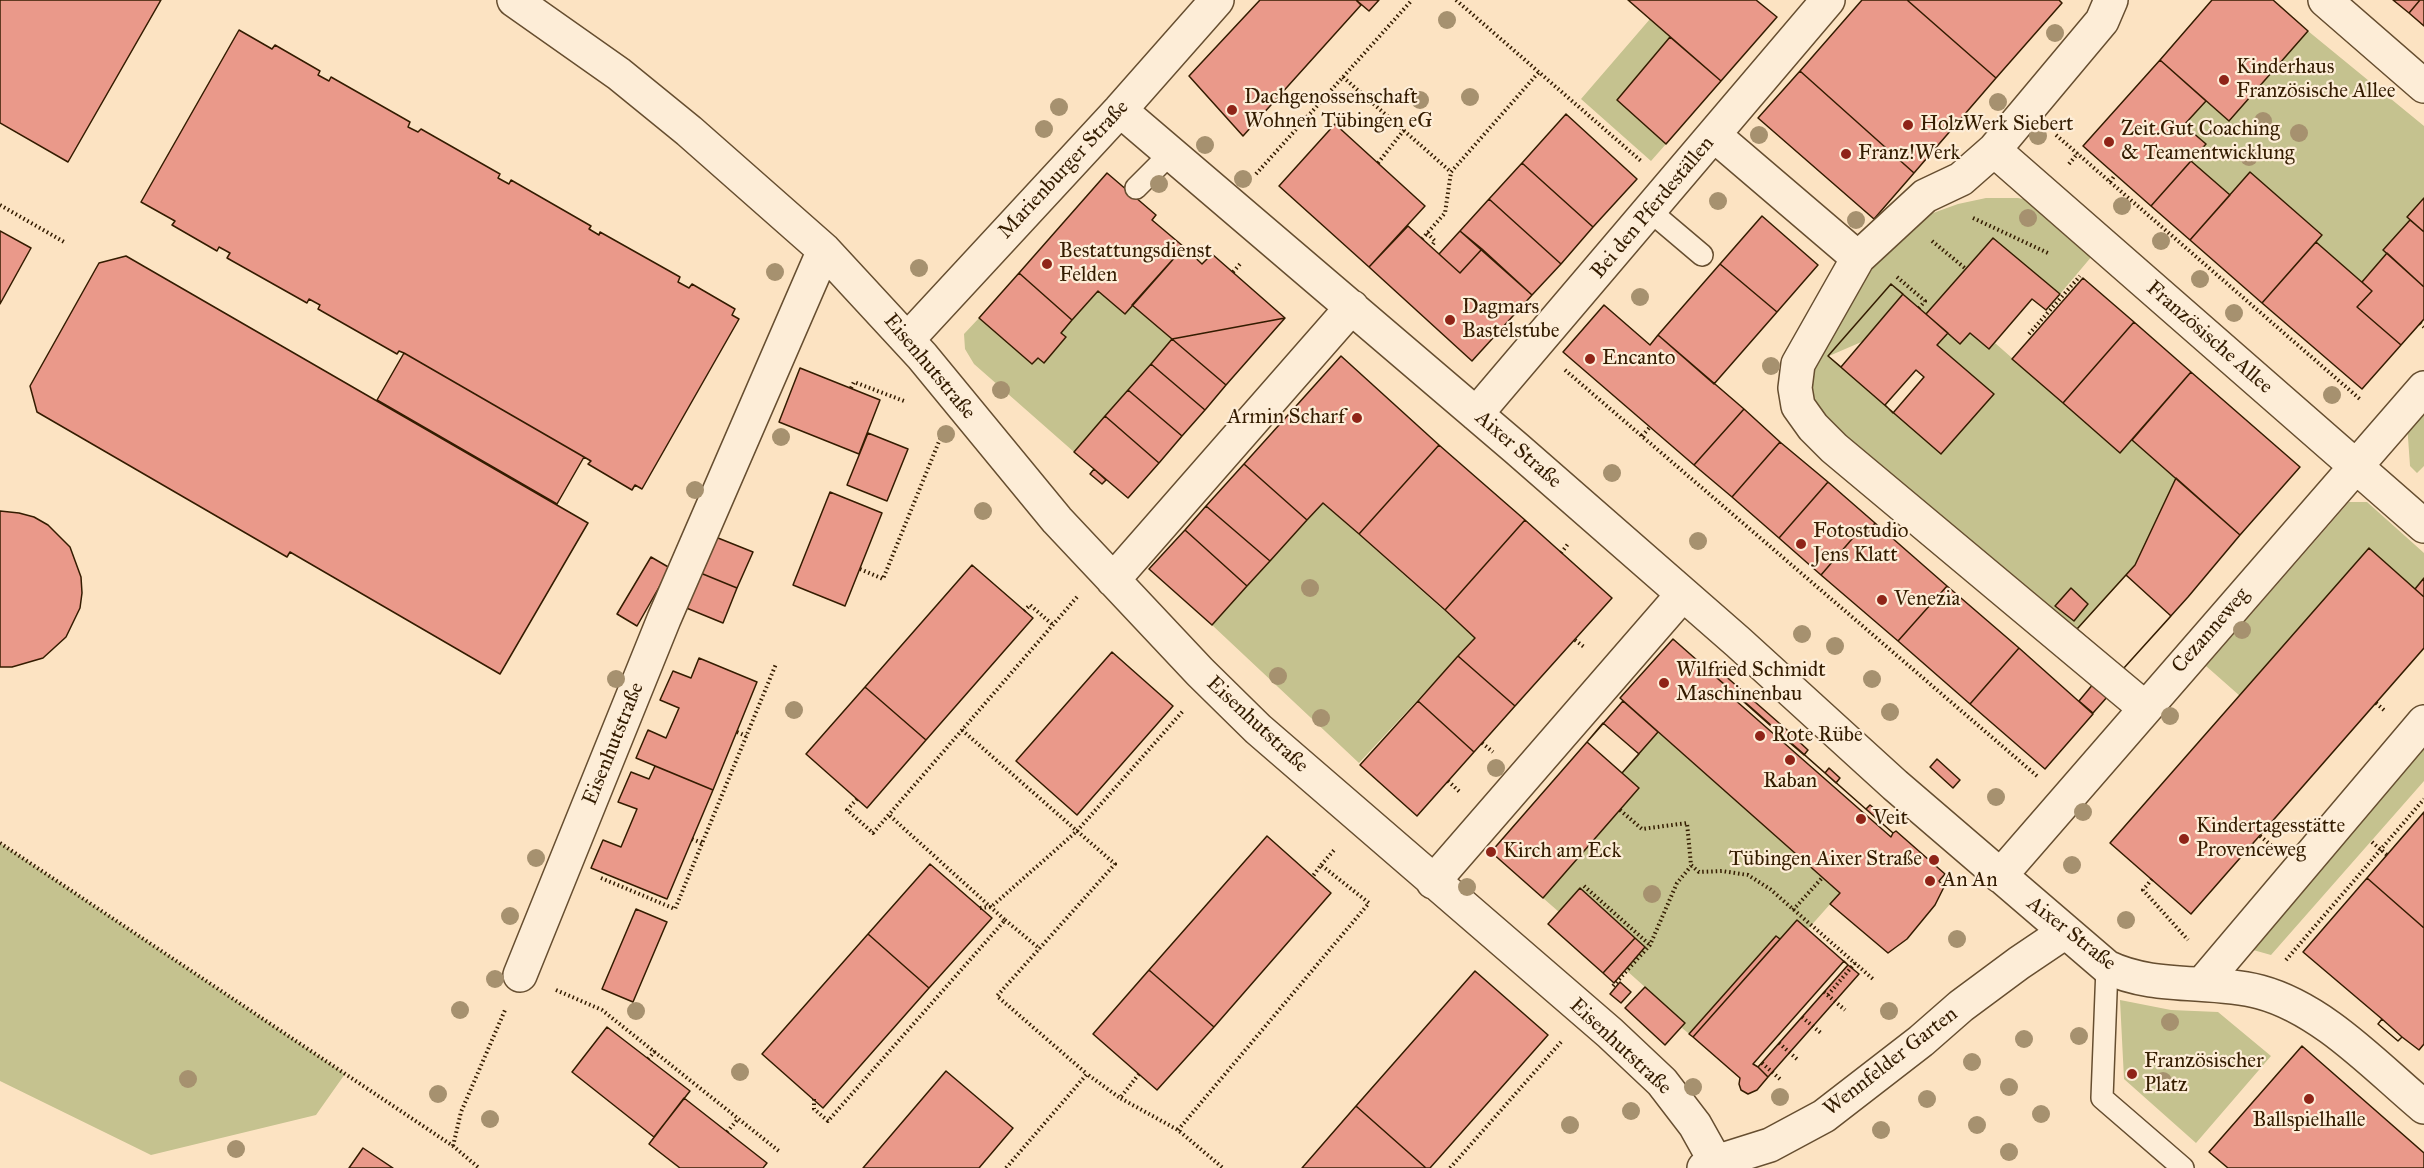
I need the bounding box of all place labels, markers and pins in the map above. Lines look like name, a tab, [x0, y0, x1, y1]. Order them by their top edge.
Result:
place label: Kinderhaus Französische Allee	[2236, 55, 2396, 105]
marker: Kinderhaus Französische Allee	[2217, 73, 2231, 87]
place label: Dachgenossenschaft Wohnen Tübingen eG	[1244, 85, 1433, 135]
marker: Dachgenossenschaft Wohnen Tübingen eG	[1225, 103, 1239, 117]
place label: HolzWerk Siebert	[1920, 112, 2074, 138]
place label: Zeit.Gut Coaching & Teamentwicklung	[2121, 117, 2295, 167]
marker: HolzWerk Siebert	[1901, 118, 1915, 132]
marker: Zeit.Gut Coaching & Teamentwicklung	[2102, 135, 2116, 149]
place label: Franz!Werk	[1858, 141, 1960, 167]
marker: Franz!Werk	[1839, 147, 1853, 161]
place label: Bestattungsdienst Felden	[1059, 239, 1212, 289]
marker: Bestattungsdienst Felden	[1040, 257, 1054, 271]
place label: Dagmars Bastelstube	[1462, 295, 1559, 345]
marker: Dagmars Bastelstube	[1443, 313, 1457, 327]
place label: Encanto	[1602, 346, 1676, 372]
marker: Encanto	[1583, 352, 1597, 366]
place label: Armin Scharf	[1227, 405, 1345, 431]
marker: Armin Scharf	[1350, 411, 1364, 425]
place label: Fotostudio Jens Klatt	[1813, 519, 1908, 569]
marker: Fotostudio Jens Klatt	[1794, 537, 1808, 551]
place label: Venezia	[1894, 587, 1960, 613]
marker: Venezia	[1875, 593, 1889, 607]
place label: Wilfried Schmidt Maschinenbau	[1676, 658, 1826, 708]
marker: Wilfried Schmidt Maschinenbau	[1657, 676, 1671, 690]
place label: Rote Rübe	[1772, 723, 1863, 749]
marker: Rote Rübe	[1753, 729, 1767, 743]
marker: Raban	[1783, 753, 1797, 767]
place label: Raban	[1763, 769, 1817, 795]
place label: Veit	[1873, 806, 1908, 832]
marker: Veit	[1854, 812, 1868, 826]
place label: Kindertagesstätte Provenceweg	[2196, 814, 2345, 864]
marker: Kindertagesstätte Provenceweg	[2177, 832, 2191, 846]
place label: Kirch am Eck	[1503, 839, 1621, 865]
marker: Kirch am Eck	[1484, 845, 1498, 859]
place label: Tübingen Aixer Straße	[1729, 847, 1922, 873]
marker: Tübingen Aixer Straße	[1927, 853, 1941, 867]
place label: An An	[1942, 868, 1998, 894]
marker: An An	[1923, 874, 1937, 888]
place label: Französischer Platz	[2144, 1049, 2264, 1099]
marker: Französischer Platz	[2125, 1067, 2139, 1081]
marker: Ballspielhalle	[2302, 1092, 2316, 1106]
place label: Ballspielhalle	[2253, 1108, 2365, 1134]

